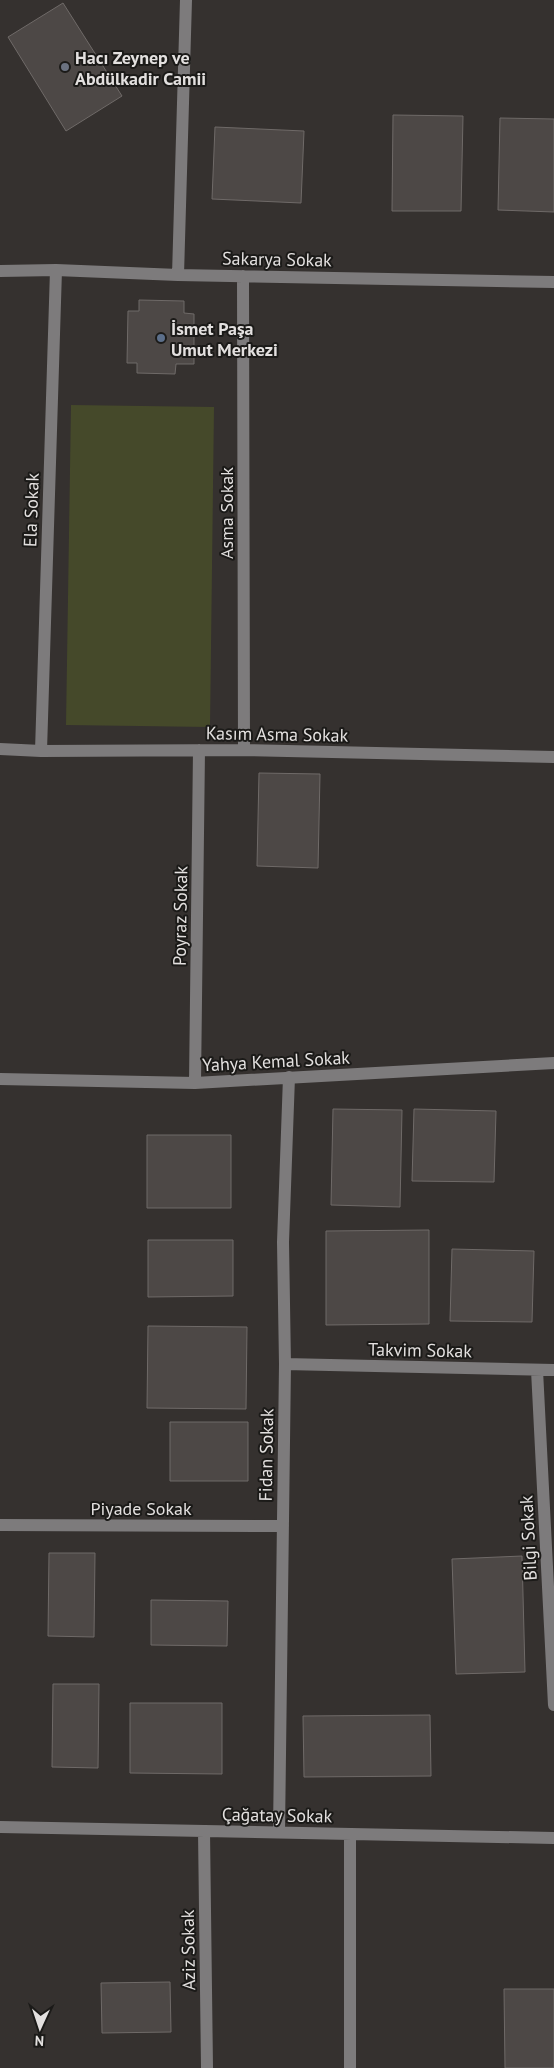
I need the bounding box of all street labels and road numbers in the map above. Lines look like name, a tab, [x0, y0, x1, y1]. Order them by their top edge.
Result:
street label: Sakarya Sokak	[222, 247, 332, 271]
street label: Asma Sokak	[215, 467, 238, 559]
street label: Ela Sokak	[18, 472, 44, 547]
street label: Kasım Asma Sokak	[206, 721, 349, 747]
street label: Poyraz Sokak	[168, 865, 192, 966]
street label: Yahya Kemal Sokak	[202, 1046, 351, 1076]
street label: Takvim Sokak	[368, 1338, 472, 1362]
street label: Fidan Sokak	[254, 1408, 278, 1502]
street label: Bilgi Sokak	[514, 1494, 542, 1581]
street label: Piyade Sokak	[90, 1497, 192, 1520]
street label: Çağatay Sokak	[222, 1803, 333, 1827]
street label: Aziz Sokak	[176, 1909, 200, 1991]

